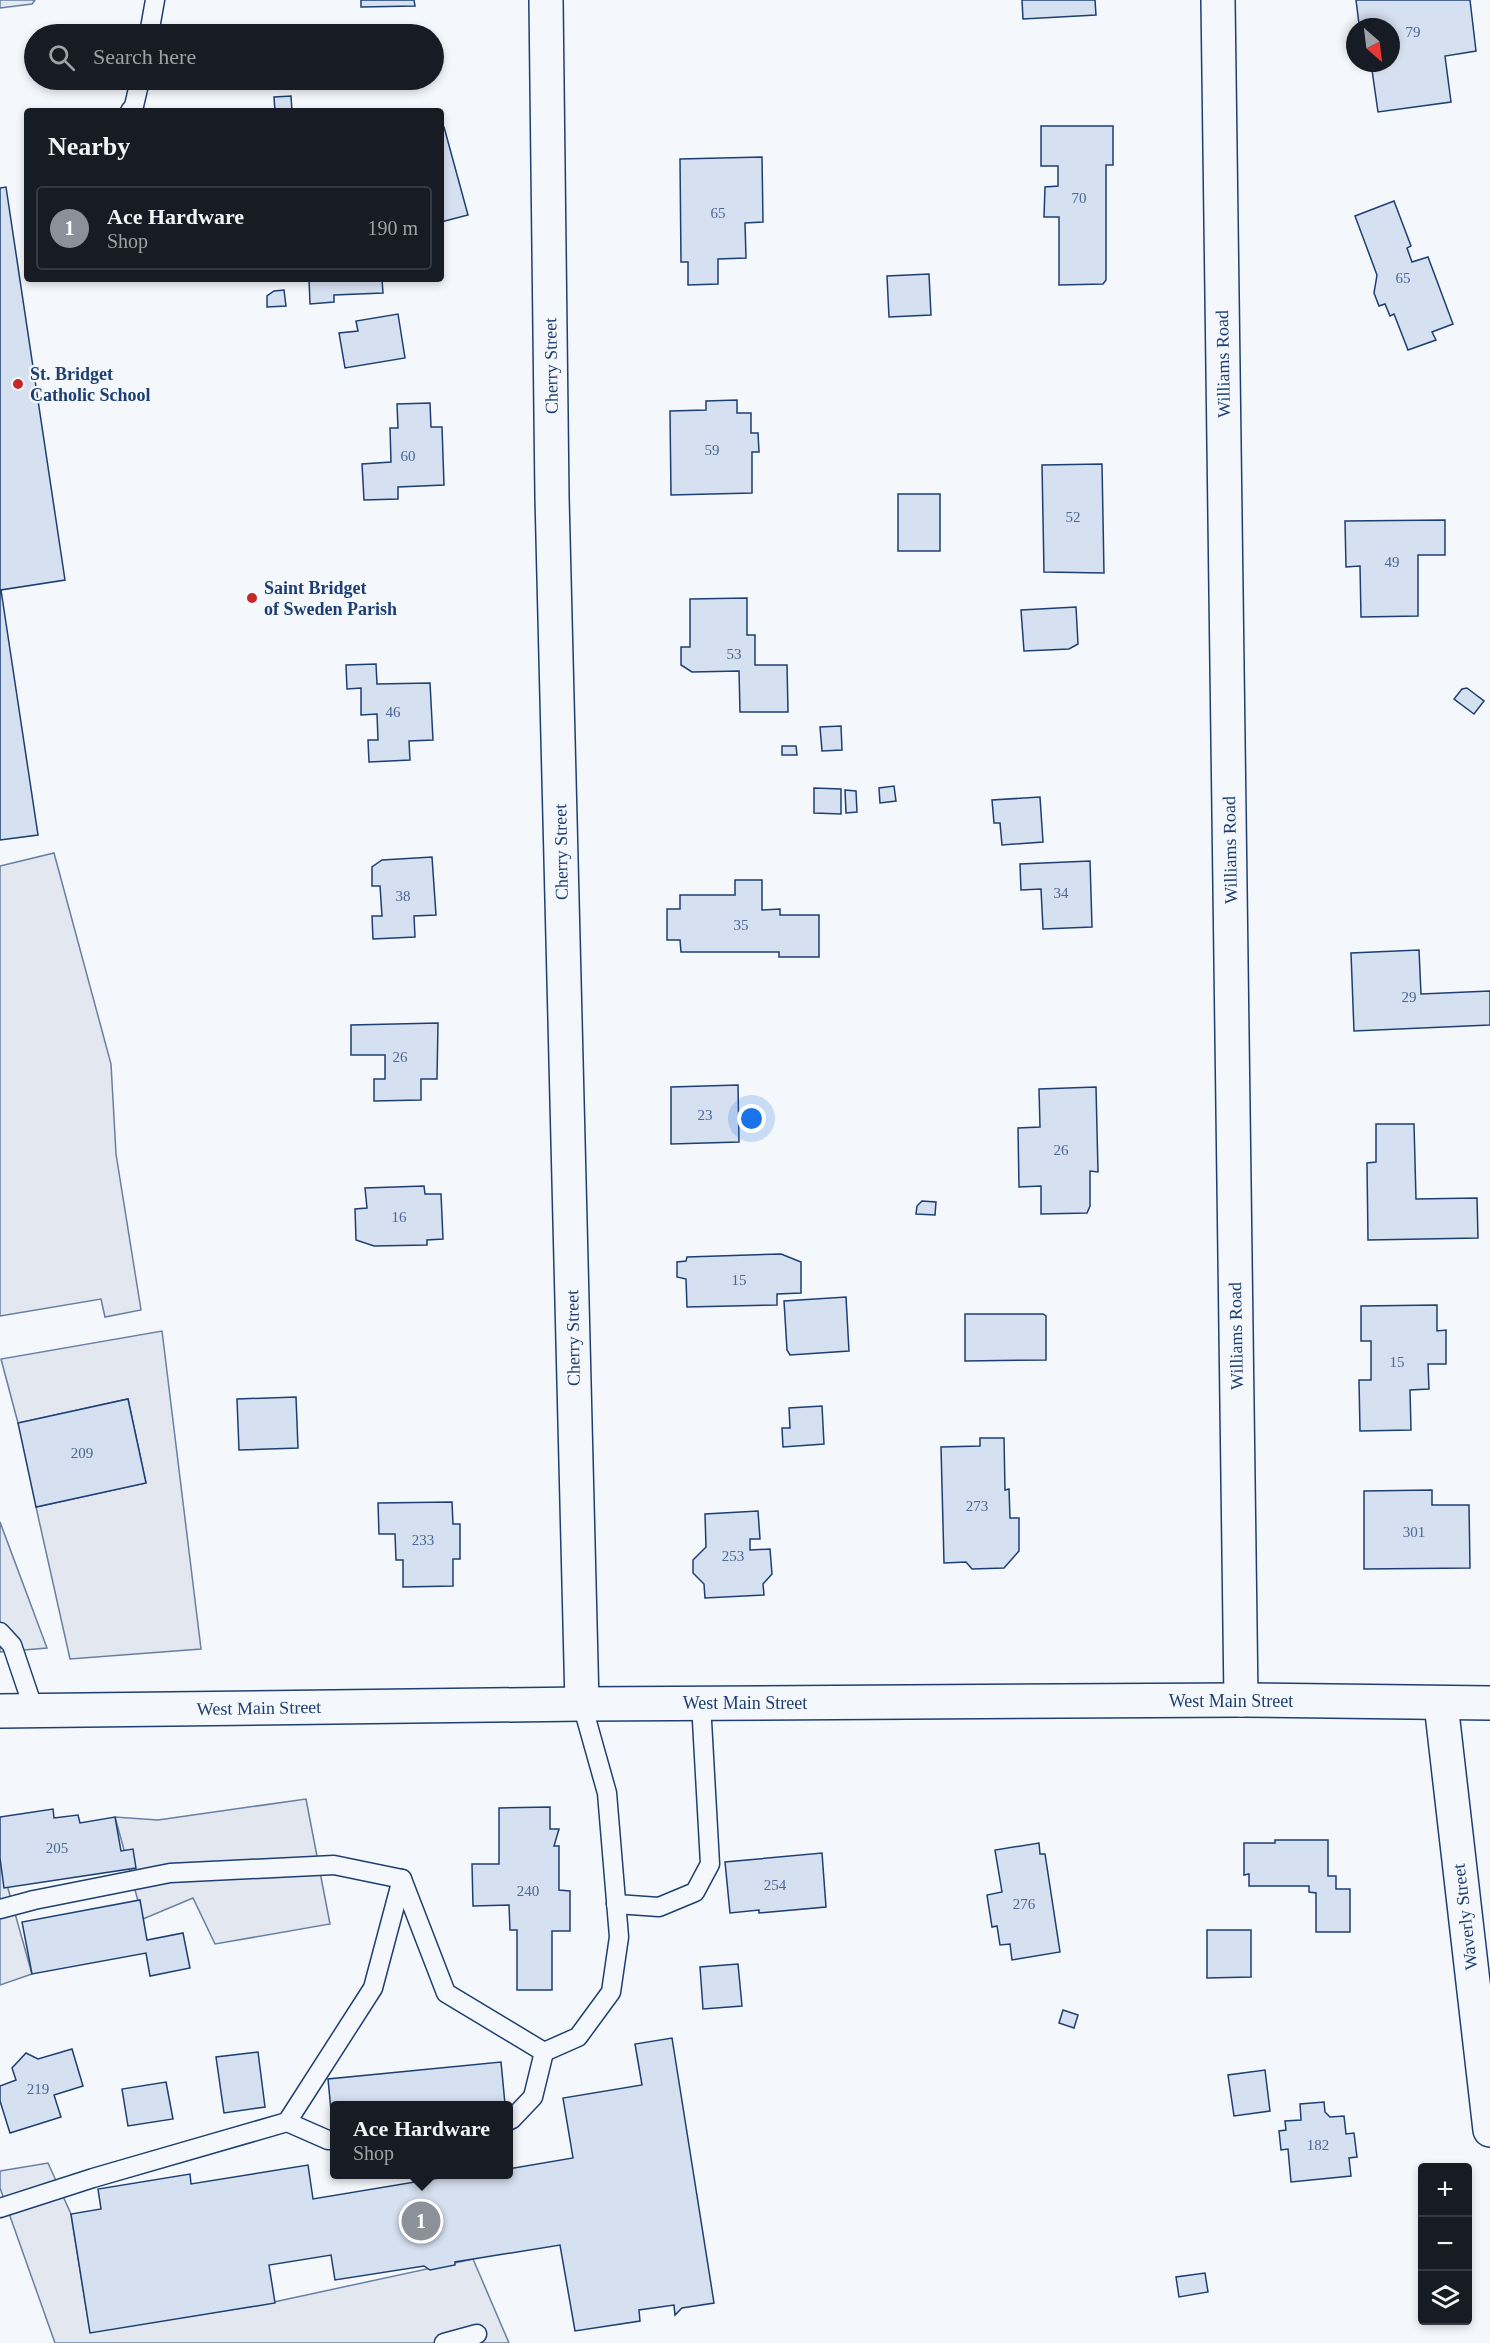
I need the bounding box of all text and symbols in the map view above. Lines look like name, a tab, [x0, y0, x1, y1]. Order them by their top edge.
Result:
north arrow	[1346, 18, 1400, 72]
search box	[24, 24, 444, 90]
house number: 79	[1406, 24, 1421, 40]
icon: search	[45, 41, 78, 74]
text: Search here	[93, 44, 196, 69]
text: Nearby	[48, 132, 130, 161]
house number: 70	[1072, 190, 1087, 206]
text: Ace Hardware	[107, 204, 244, 229]
house number: 65	[711, 205, 726, 221]
text: 1	[65, 217, 75, 239]
text: 190 m	[367, 217, 418, 239]
text: Shop	[107, 230, 148, 252]
house number: 65	[1396, 270, 1411, 286]
street label: Williams Road	[1212, 310, 1234, 418]
street label: Cherry Street	[540, 318, 562, 414]
place label: St. Bridget Catholic School	[30, 364, 151, 405]
marker: St. Bridget Catholic School	[11, 377, 25, 391]
house number: 59	[705, 442, 720, 458]
house number: 60	[401, 448, 416, 464]
house number: 52	[1066, 509, 1081, 525]
house number: 49	[1385, 554, 1400, 570]
place label: Saint Bridget of Sweden Parish	[264, 578, 397, 619]
marker: Saint Bridget of Sweden Parish	[245, 591, 259, 605]
house number: 53	[727, 646, 742, 662]
house number: 46	[386, 704, 401, 720]
street label: Williams Road	[1219, 796, 1241, 904]
street label: Cherry Street	[550, 804, 572, 900]
house number: 34	[1054, 885, 1069, 901]
house number: 38	[396, 888, 411, 904]
house number: 35	[734, 917, 749, 933]
house number: 29	[1402, 989, 1417, 1005]
house number: 26	[393, 1049, 408, 1065]
your location	[737, 1104, 766, 1133]
house number: 23	[698, 1107, 713, 1123]
house number: 26	[1054, 1142, 1069, 1158]
house number: 16	[392, 1209, 407, 1225]
house number: 15	[732, 1272, 747, 1288]
street label: Williams Road	[1225, 1282, 1247, 1390]
street label: Cherry Street	[562, 1290, 584, 1386]
house number: 15	[1390, 1354, 1405, 1370]
house number: 209	[71, 1445, 93, 1461]
house number: 273	[966, 1498, 988, 1514]
house number: 301	[1403, 1524, 1425, 1540]
house number: 233	[412, 1532, 434, 1548]
house number: 253	[722, 1548, 744, 1564]
street label: West Main Street	[1169, 1691, 1293, 1711]
street label: West Main Street	[683, 1693, 807, 1713]
street label: West Main Street	[197, 1697, 321, 1719]
house number: 205	[46, 1840, 68, 1856]
street label: Waverly Street	[1449, 1863, 1481, 1971]
house number: 254	[764, 1877, 787, 1893]
house number: 240	[517, 1883, 539, 1899]
house number: 276	[1013, 1896, 1036, 1912]
house number: 219	[27, 2081, 49, 2097]
popup	[330, 2101, 513, 2179]
text: Ace Hardware	[353, 2116, 490, 2141]
house number: 182	[1307, 2137, 1329, 2153]
text: Shop	[353, 2142, 394, 2164]
map controls	[1418, 2163, 1472, 2325]
button: +	[1418, 2163, 1472, 2217]
pin: 1	[402, 2198, 440, 2244]
button: −	[1418, 2217, 1472, 2271]
button: layers	[1418, 2271, 1472, 2325]

